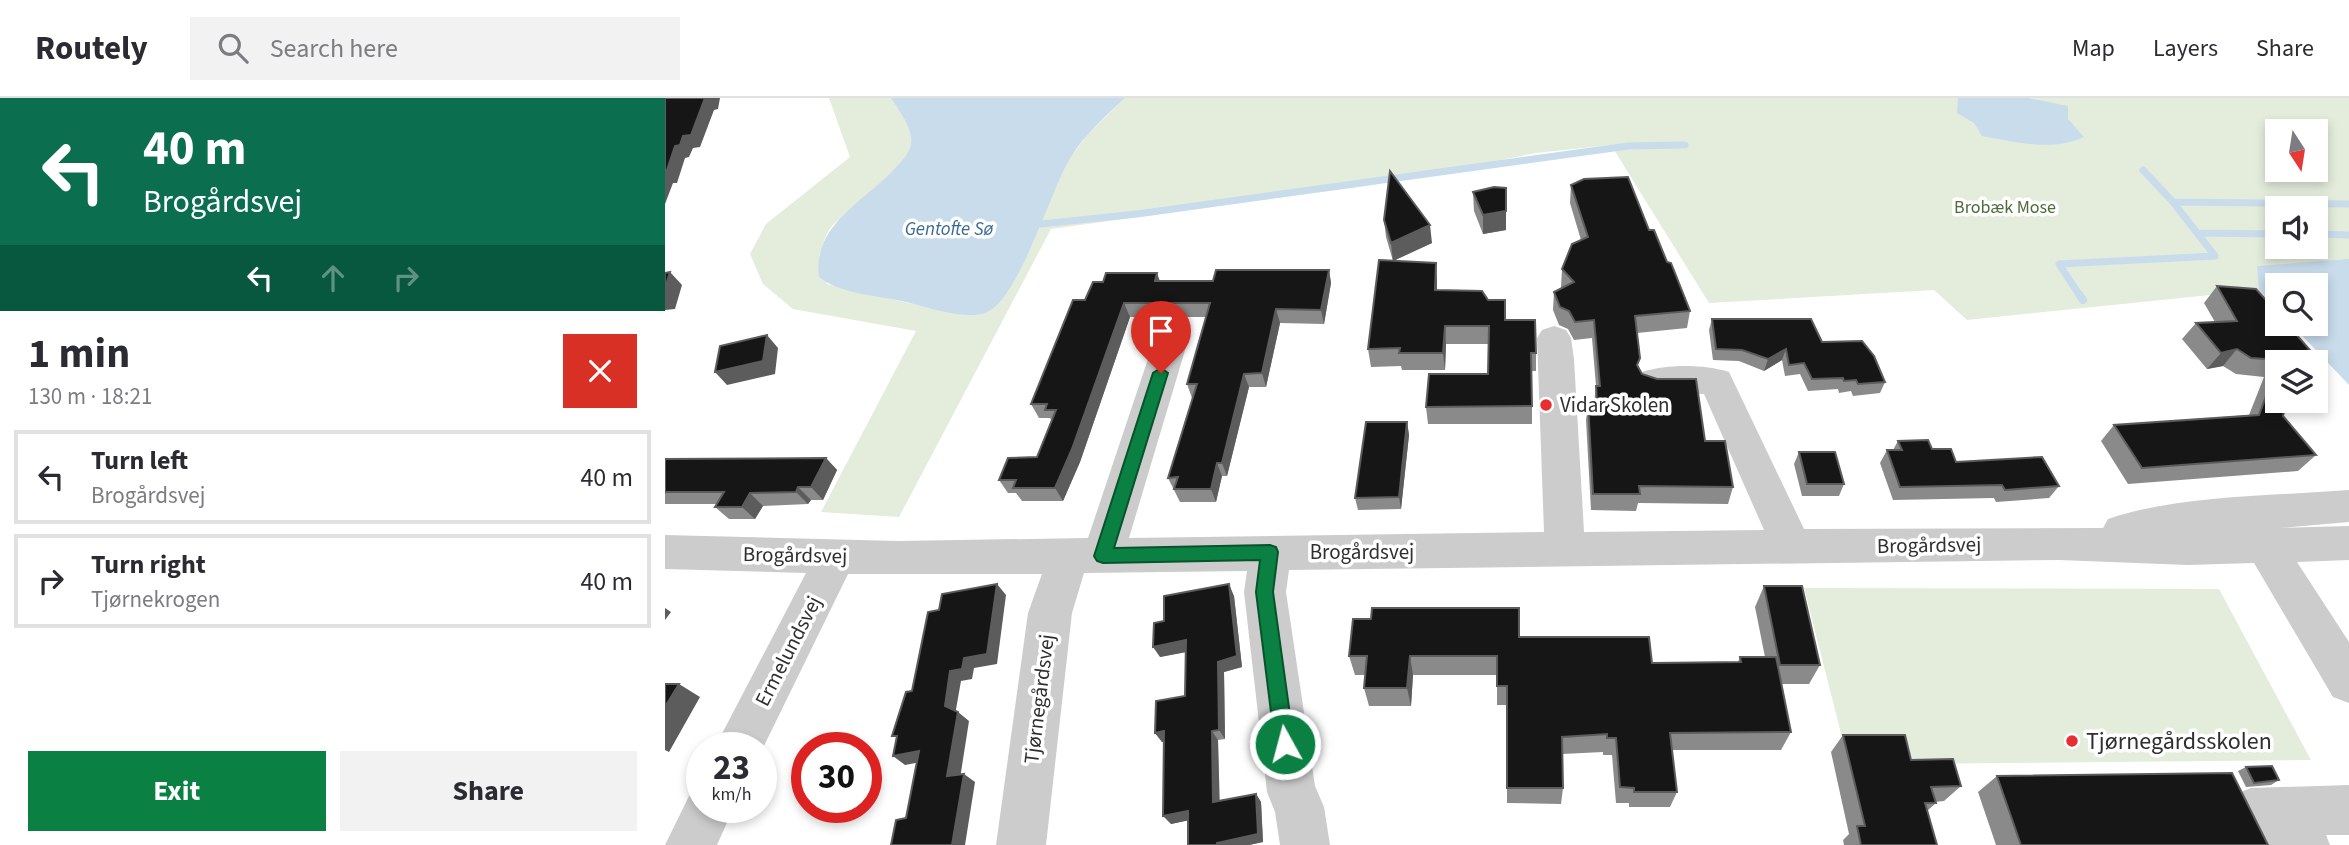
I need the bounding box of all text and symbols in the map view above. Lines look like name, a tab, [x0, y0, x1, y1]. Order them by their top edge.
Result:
search box	[190, 17, 680, 80]
text: Routely	[35, 25, 148, 72]
icon: search	[214, 29, 252, 67]
text: Search here	[270, 30, 398, 67]
text: Map	[2072, 31, 2115, 66]
text: Layers	[2153, 31, 2218, 66]
text: Share	[2256, 31, 2314, 66]
text: 40 m	[143, 114, 247, 184]
north arrow	[2265, 119, 2327, 182]
map controls	[2265, 119, 2328, 413]
icon: left	[28, 126, 119, 217]
text: Brogårdsvej	[143, 179, 302, 225]
park label: Brobæk Mose	[1954, 195, 2056, 220]
button: sound	[2265, 196, 2328, 259]
water label: Gentofte Sø	[905, 216, 994, 243]
icon: left	[241, 259, 279, 297]
icon: ahead	[314, 259, 352, 297]
icon: right	[387, 259, 425, 297]
button: search	[2265, 273, 2328, 336]
pin	[1131, 301, 1191, 373]
icon: arrive	[1142, 312, 1180, 350]
text: 1 min	[28, 324, 130, 384]
button: close	[563, 334, 637, 408]
button: layers	[2265, 350, 2328, 413]
text: 130 m · 18:21	[28, 380, 152, 413]
place label: Vidar Skolen	[1560, 390, 1670, 420]
marker: Vidar Skolen	[1538, 397, 1554, 413]
text: Turn left	[91, 442, 188, 479]
icon: left	[32, 458, 70, 496]
text: 40 m	[580, 459, 633, 496]
text: Brogårdsvej	[91, 479, 205, 512]
street label: Brogårdsvej	[1876, 529, 1982, 561]
street label: Brogårdsvej	[1310, 537, 1414, 567]
street label: Brogårdsvej	[742, 539, 848, 571]
text: Turn right	[91, 546, 206, 583]
icon: right	[32, 562, 70, 600]
text: 40 m	[580, 563, 633, 600]
text: Tjørnekrogen	[91, 583, 220, 616]
street label: Ermelundsvej	[747, 591, 829, 711]
street label: Tjørnegårdsvej	[1016, 632, 1062, 766]
position arrow	[1248, 707, 1322, 781]
place label: Tjørnegårdsskolen	[2086, 724, 2272, 759]
speed limit sign: 30	[791, 732, 882, 823]
marker: Tjørnegårdsskolen	[2064, 733, 2080, 749]
text: 23	[713, 743, 750, 793]
button: Exit	[28, 751, 326, 831]
button: Share	[340, 751, 637, 831]
text: km/h	[712, 782, 751, 807]

